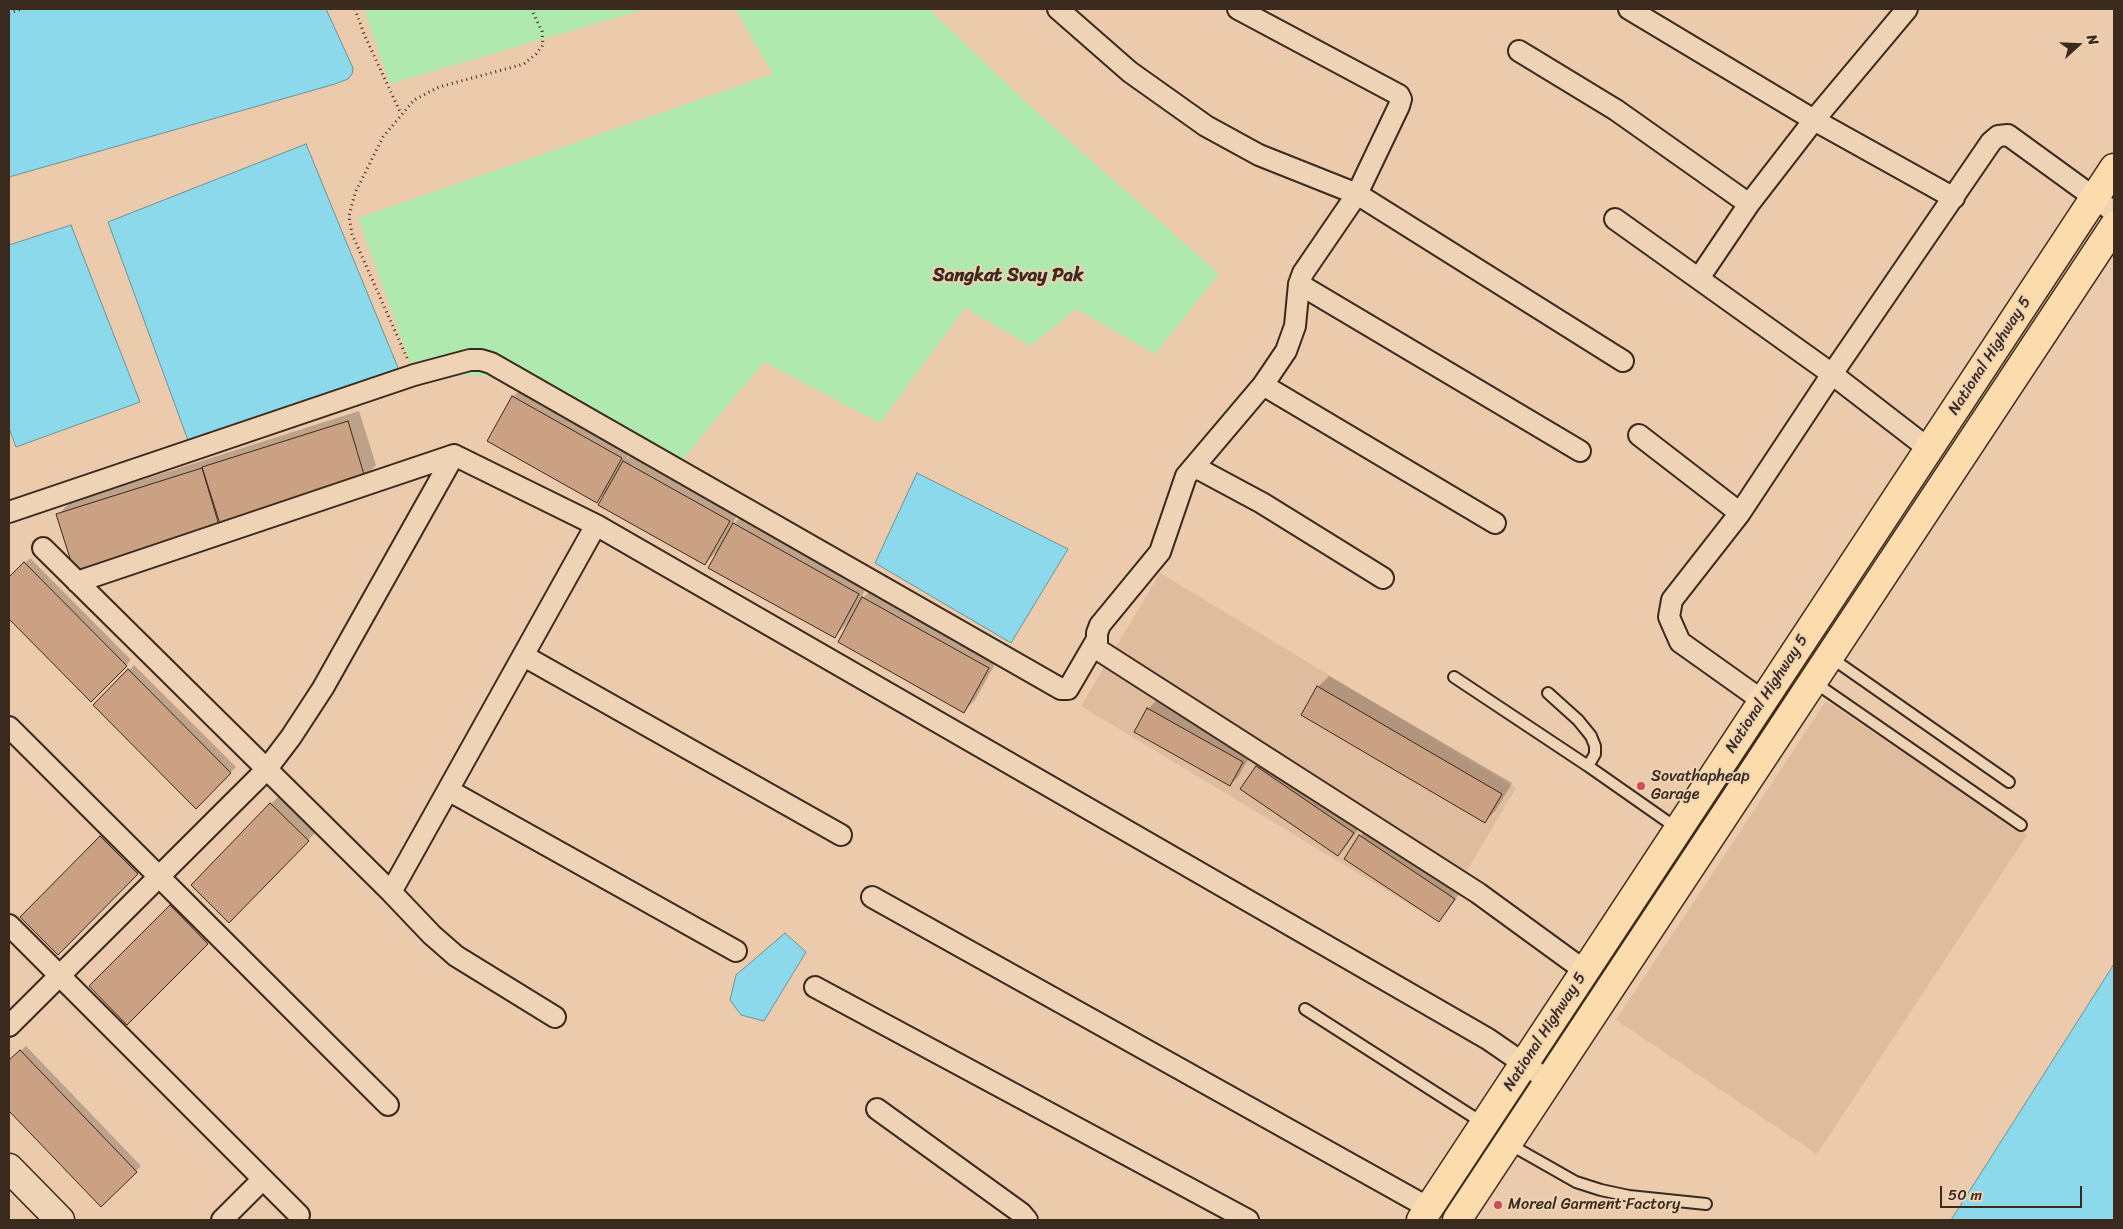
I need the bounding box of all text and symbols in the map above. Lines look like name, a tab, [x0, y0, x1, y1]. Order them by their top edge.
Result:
north arrow	[2053, 20, 2103, 70]
text: N	[2079, 31, 2106, 49]
district label: Sangkat Svay Pak	[933, 265, 1083, 287]
street label: National Highway 5	[1945, 293, 2035, 419]
street label: National Highway 5	[1722, 631, 1812, 757]
place label: Sovathapheap Garage	[1651, 767, 1750, 805]
marker: Sovathapheap Garage	[1635, 780, 1647, 792]
street label: National Highway 5	[1500, 969, 1590, 1095]
scale bar	[1943, 1176, 2086, 1208]
text: 50 m	[1948, 1182, 1982, 1208]
place label: Moreal Garment Factory	[1508, 1195, 1680, 1215]
marker: Moreal Garment Factory	[1492, 1199, 1504, 1211]

